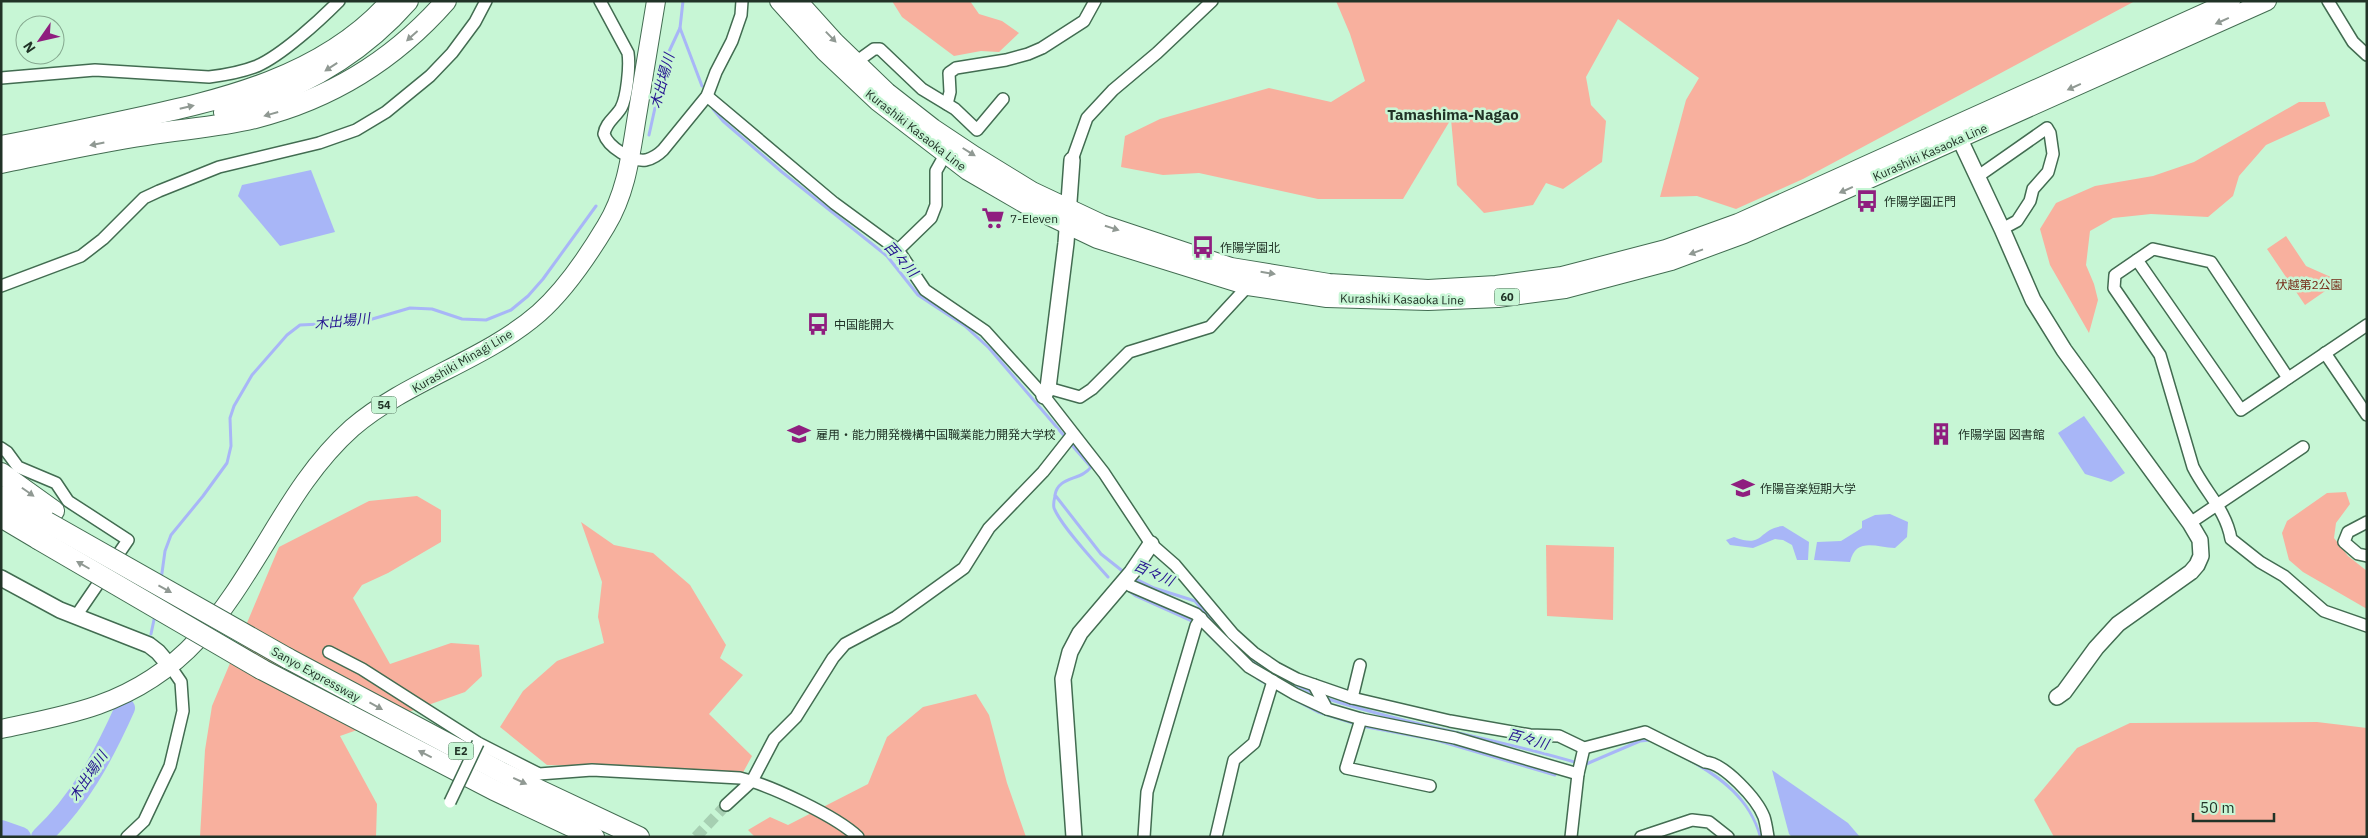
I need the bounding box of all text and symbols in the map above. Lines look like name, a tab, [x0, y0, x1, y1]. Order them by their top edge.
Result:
north arrow	[15, 15, 65, 65]
one-way arrow	[2215, 18, 2229, 26]
one-way arrow	[407, 30, 419, 42]
one-way arrow	[825, 31, 837, 43]
text: N	[19, 38, 40, 57]
water label: 木出場川	[646, 50, 678, 110]
one-way arrow	[324, 62, 338, 72]
one-way arrow	[2067, 84, 2081, 92]
street label: Kurashiki Kasaoka Line	[863, 86, 970, 174]
one-way arrow	[179, 103, 194, 111]
district label: Tamashima-Nagao	[1387, 105, 1519, 124]
one-way arrow	[263, 110, 278, 118]
street label: Kurashiki Kasaoka Line	[1870, 120, 1990, 184]
one-way arrow	[89, 140, 105, 148]
one-way arrow	[962, 148, 975, 157]
one-way arrow	[1839, 186, 1853, 194]
bus stop icon: 作陽学園正門	[1854, 188, 1880, 214]
place label: 作陽学園正門	[1884, 194, 1956, 209]
supermarket icon: 7-Eleven	[980, 205, 1006, 231]
place label: 7-Eleven	[1010, 211, 1058, 226]
one-way arrow	[1105, 224, 1120, 232]
bus stop icon: 作陽学園北	[1190, 234, 1216, 260]
water label: 百々川	[880, 237, 923, 282]
place label: 作陽学園北	[1220, 240, 1280, 255]
one-way arrow	[1688, 248, 1703, 256]
one-way arrow	[1261, 269, 1277, 277]
park label: 伏越第2公園	[2275, 277, 2343, 292]
road number: 60	[1494, 288, 1520, 306]
street label: Kurashiki Kasaoka Line	[1340, 290, 1464, 308]
water label: 木出場川	[313, 309, 373, 333]
bus stop icon: 中国能開大	[805, 311, 831, 337]
place label: 中国能開大	[834, 317, 894, 332]
street label: Kurashiki Minagi Line	[409, 326, 515, 396]
road number: 54	[372, 396, 396, 414]
school or university icon: 雇用・能力開発機構中国職業能力開発大学校	[786, 421, 812, 447]
building icon: 作陽学園 図書館	[1928, 421, 1954, 447]
place label: 雇用・能力開発機構中国職業能力開発大学校	[816, 427, 1056, 442]
place label: 作陽学園 図書館	[1958, 427, 2045, 442]
school or university icon: 作陽音楽短期大学	[1730, 475, 1756, 501]
place label: 作陽音楽短期大学	[1760, 481, 1856, 496]
one-way arrow	[21, 487, 35, 497]
water label: 百々川	[1131, 556, 1179, 591]
one-way arrow	[76, 560, 89, 569]
one-way arrow	[159, 585, 172, 594]
street label: Sanyo Expressway	[269, 643, 363, 705]
one-way arrow	[368, 702, 383, 710]
water label: 百々川	[1505, 725, 1553, 754]
road number: E2	[448, 742, 474, 759]
water label: 木出場川	[65, 746, 112, 804]
one-way arrow	[417, 750, 432, 758]
one-way arrow	[513, 777, 527, 785]
scale bar	[2193, 790, 2274, 822]
text: 50 m	[2200, 798, 2235, 817]

